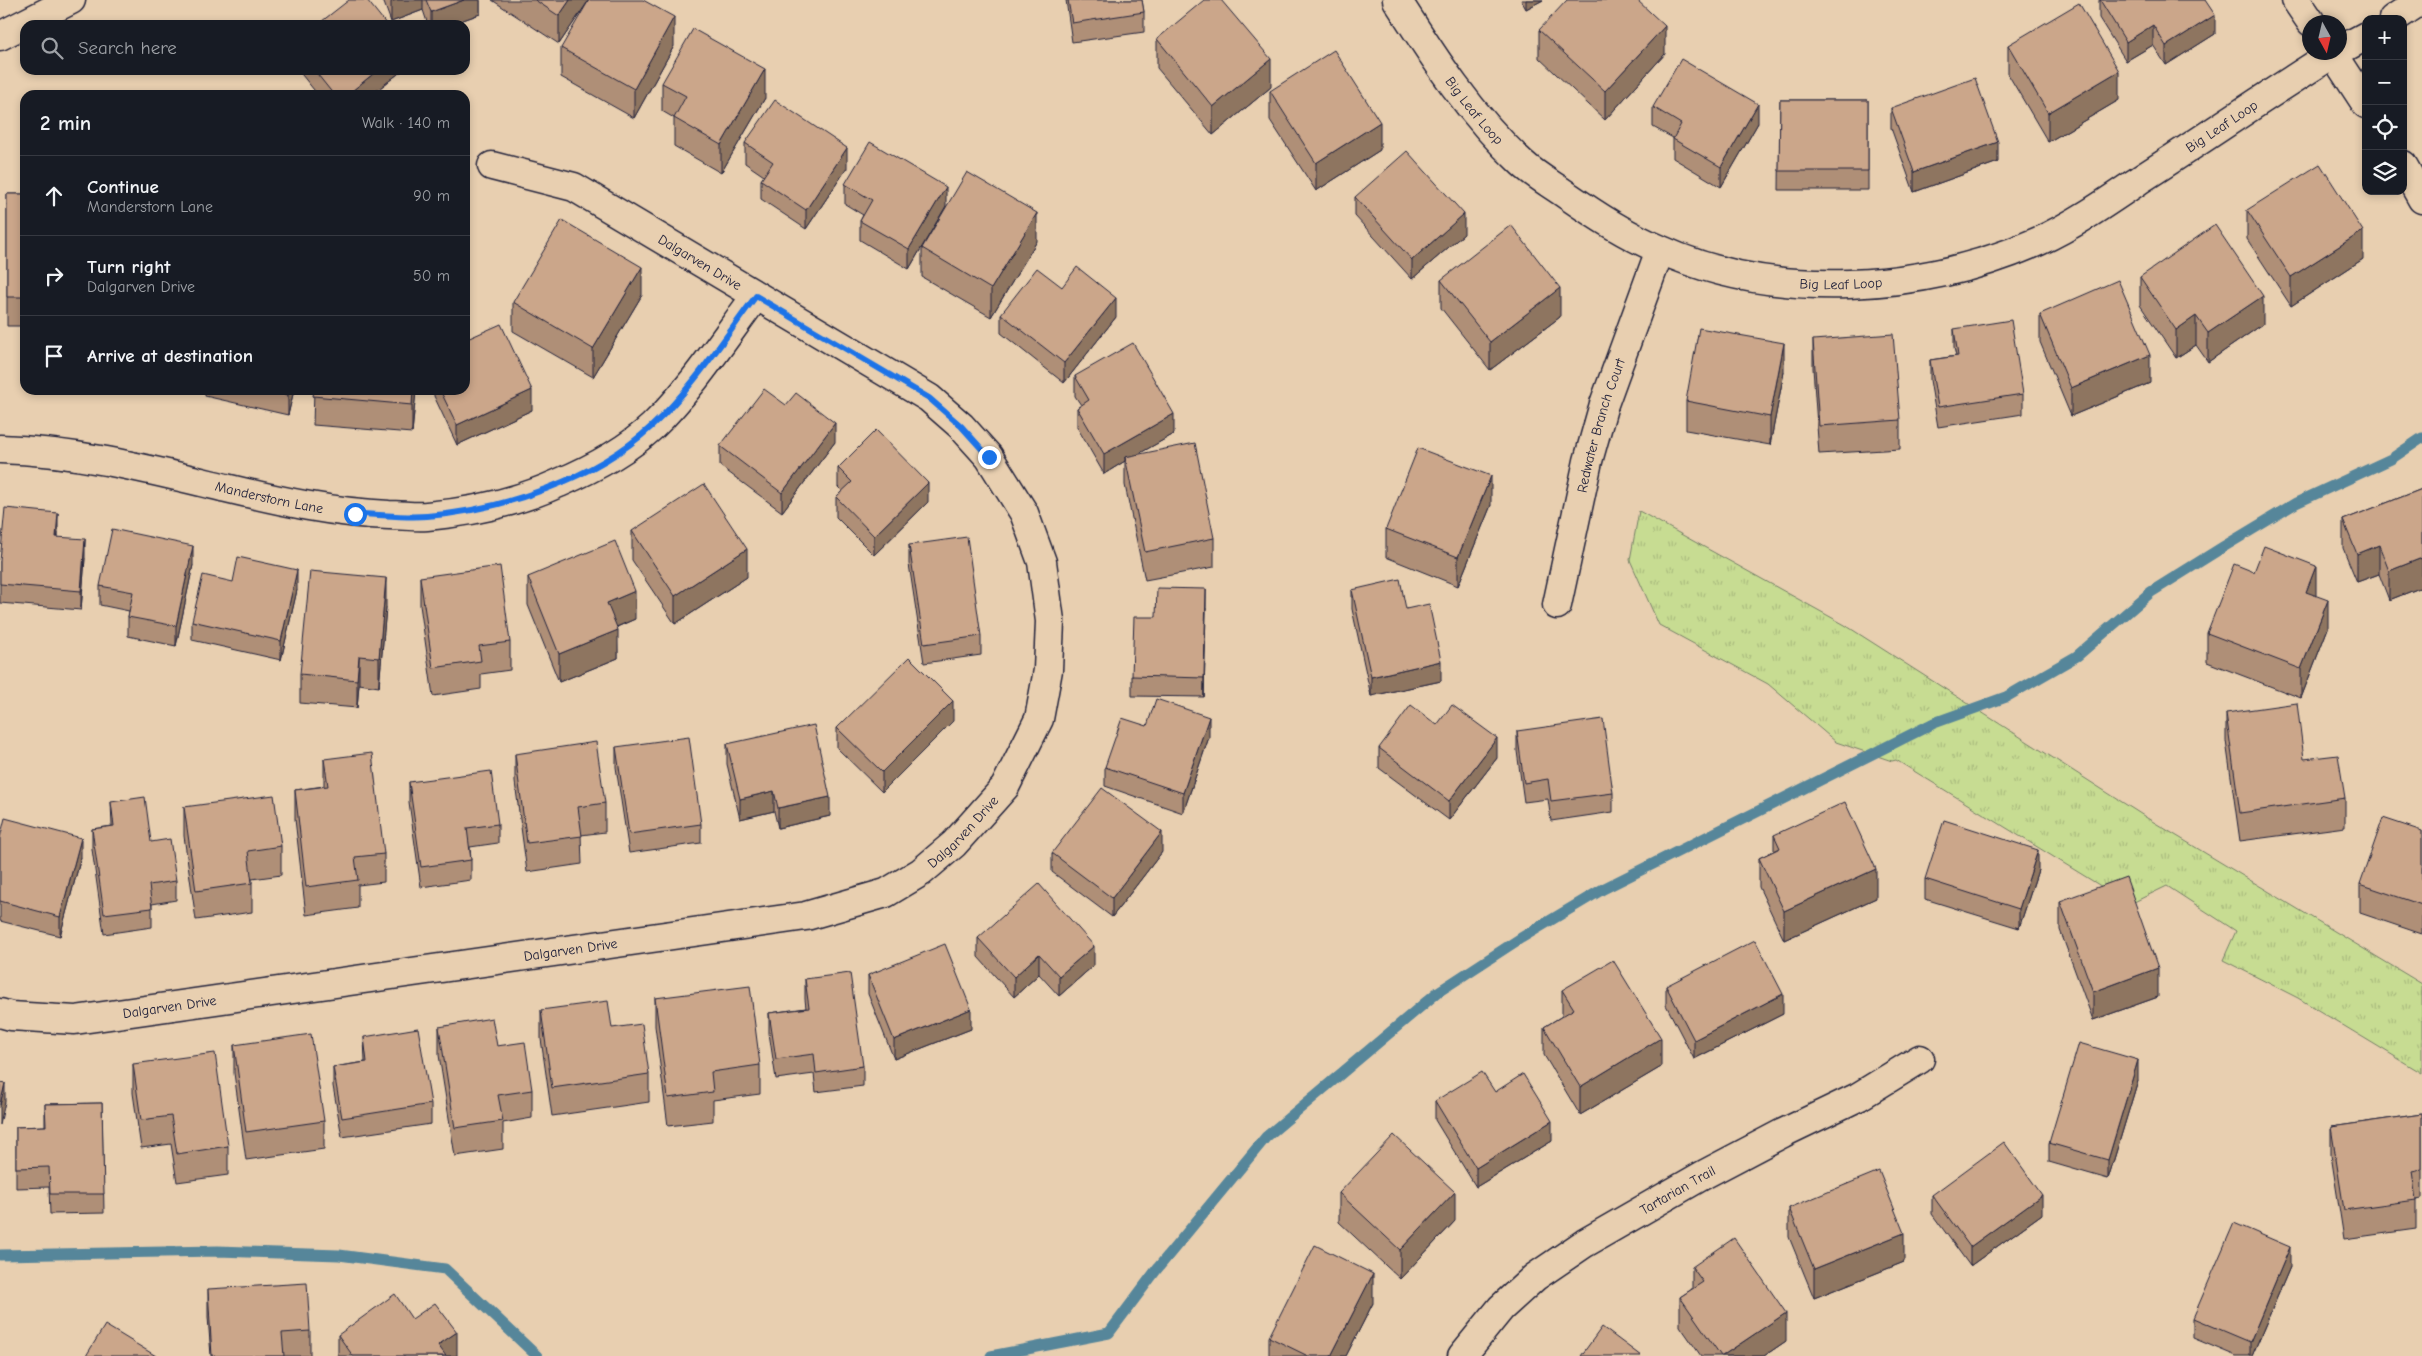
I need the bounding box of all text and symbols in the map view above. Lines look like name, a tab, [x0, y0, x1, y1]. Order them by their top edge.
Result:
north arrow	[2302, 15, 2347, 60]
map controls	[2362, 15, 2407, 195]
button: +	[2362, 15, 2407, 60]
search box	[20, 20, 470, 75]
icon: search	[38, 34, 66, 62]
text: Search here	[78, 37, 177, 59]
button: −	[2362, 60, 2407, 105]
street label: Big Leaf Loop	[1441, 73, 1507, 148]
street label: Big Leaf Loop	[2183, 97, 2261, 156]
button: locate	[2362, 105, 2407, 150]
text: 2 min	[40, 111, 91, 135]
text: Walk · 140 m	[362, 114, 450, 132]
button: layers	[2362, 150, 2407, 195]
text: Continue	[87, 176, 159, 198]
icon: ahead	[40, 182, 68, 210]
text: 90 m	[413, 187, 450, 205]
text: Manderstorn Lane	[87, 198, 213, 216]
street label: Dalgarven Drive	[655, 231, 745, 294]
text: Turn right	[87, 256, 171, 278]
icon: right	[40, 262, 68, 290]
text: 50 m	[413, 267, 450, 285]
street label: Big Leaf Loop	[1799, 274, 1883, 293]
text: Dalgarven Drive	[87, 278, 195, 296]
icon: arrive	[40, 342, 68, 370]
text: Arrive at destination	[87, 345, 253, 367]
street label: Redwater Branch Court	[1573, 355, 1629, 494]
route end	[978, 446, 1001, 469]
street label: Manderstorn Lane	[213, 478, 325, 517]
route start	[344, 503, 367, 526]
street label: Dalgarven Drive	[924, 792, 1002, 872]
street label: Dalgarven Drive	[523, 935, 619, 965]
street label: Dalgarven Drive	[122, 992, 218, 1022]
street label: Tartarian Trail	[1637, 1162, 1718, 1219]

